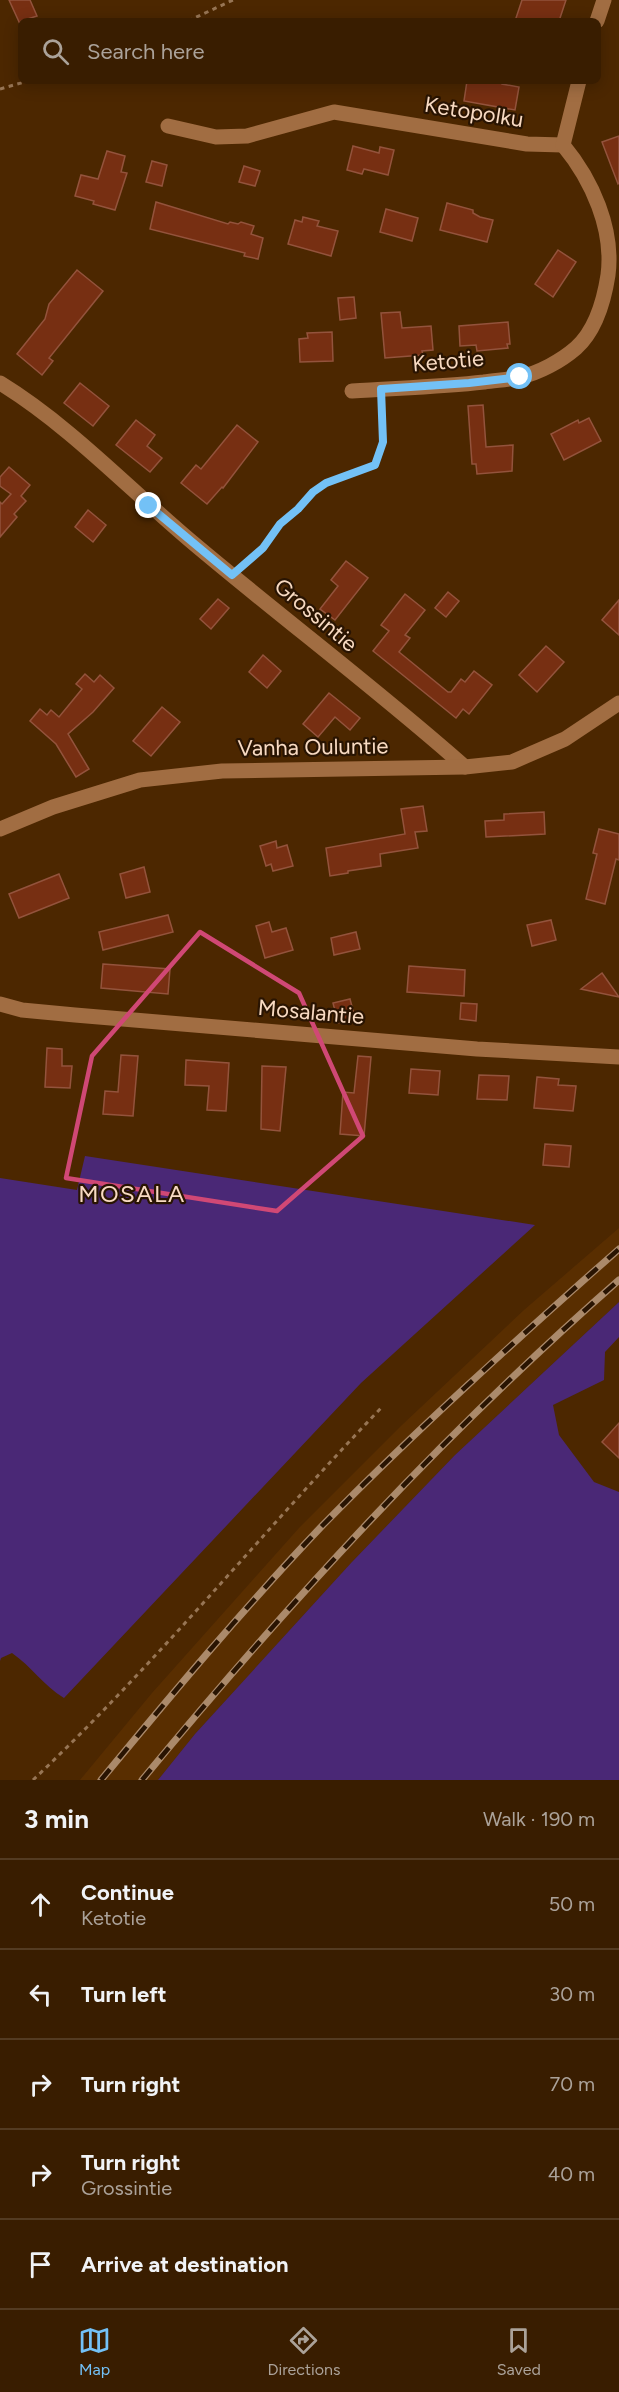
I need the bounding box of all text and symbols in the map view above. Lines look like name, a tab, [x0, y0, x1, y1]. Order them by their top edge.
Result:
search box	[18, 18, 601, 84]
icon: search	[39, 35, 72, 68]
text: Search here	[87, 38, 205, 65]
street label: Ketopolku	[423, 91, 525, 133]
street label: Ketotie	[411, 344, 485, 378]
route start	[506, 363, 532, 389]
route end	[135, 492, 161, 518]
street label: Grossintie	[269, 572, 363, 658]
street label: Vanha Ouluntie	[237, 732, 389, 762]
street label: Mosalantie	[257, 994, 365, 1030]
district label: MOSALA	[78, 1179, 186, 1208]
text: 3 min	[24, 1803, 89, 1835]
text: Walk · 190 m	[483, 1807, 595, 1831]
text: Continue	[81, 1879, 174, 1906]
icon: ahead	[24, 1888, 57, 1921]
text: 50 m	[549, 1892, 595, 1916]
text: Ketotie	[81, 1906, 146, 1930]
icon: left	[24, 1978, 57, 2011]
text: Turn left	[81, 1981, 167, 2008]
text: 30 m	[549, 1982, 595, 2006]
icon: right	[24, 2068, 57, 2101]
text: Turn right	[81, 2071, 180, 2098]
text: 70 m	[549, 2072, 595, 2096]
text: Turn right	[81, 2149, 180, 2176]
icon: right	[24, 2158, 57, 2191]
text: 40 m	[548, 2162, 595, 2186]
text: Grossintie	[81, 2176, 172, 2200]
icon: arrive	[24, 2248, 57, 2281]
text: Arrive at destination	[81, 2251, 289, 2278]
tab: Map	[78, 2324, 111, 2379]
tab: Directions	[267, 2324, 340, 2379]
tab: Saved	[497, 2324, 541, 2379]

